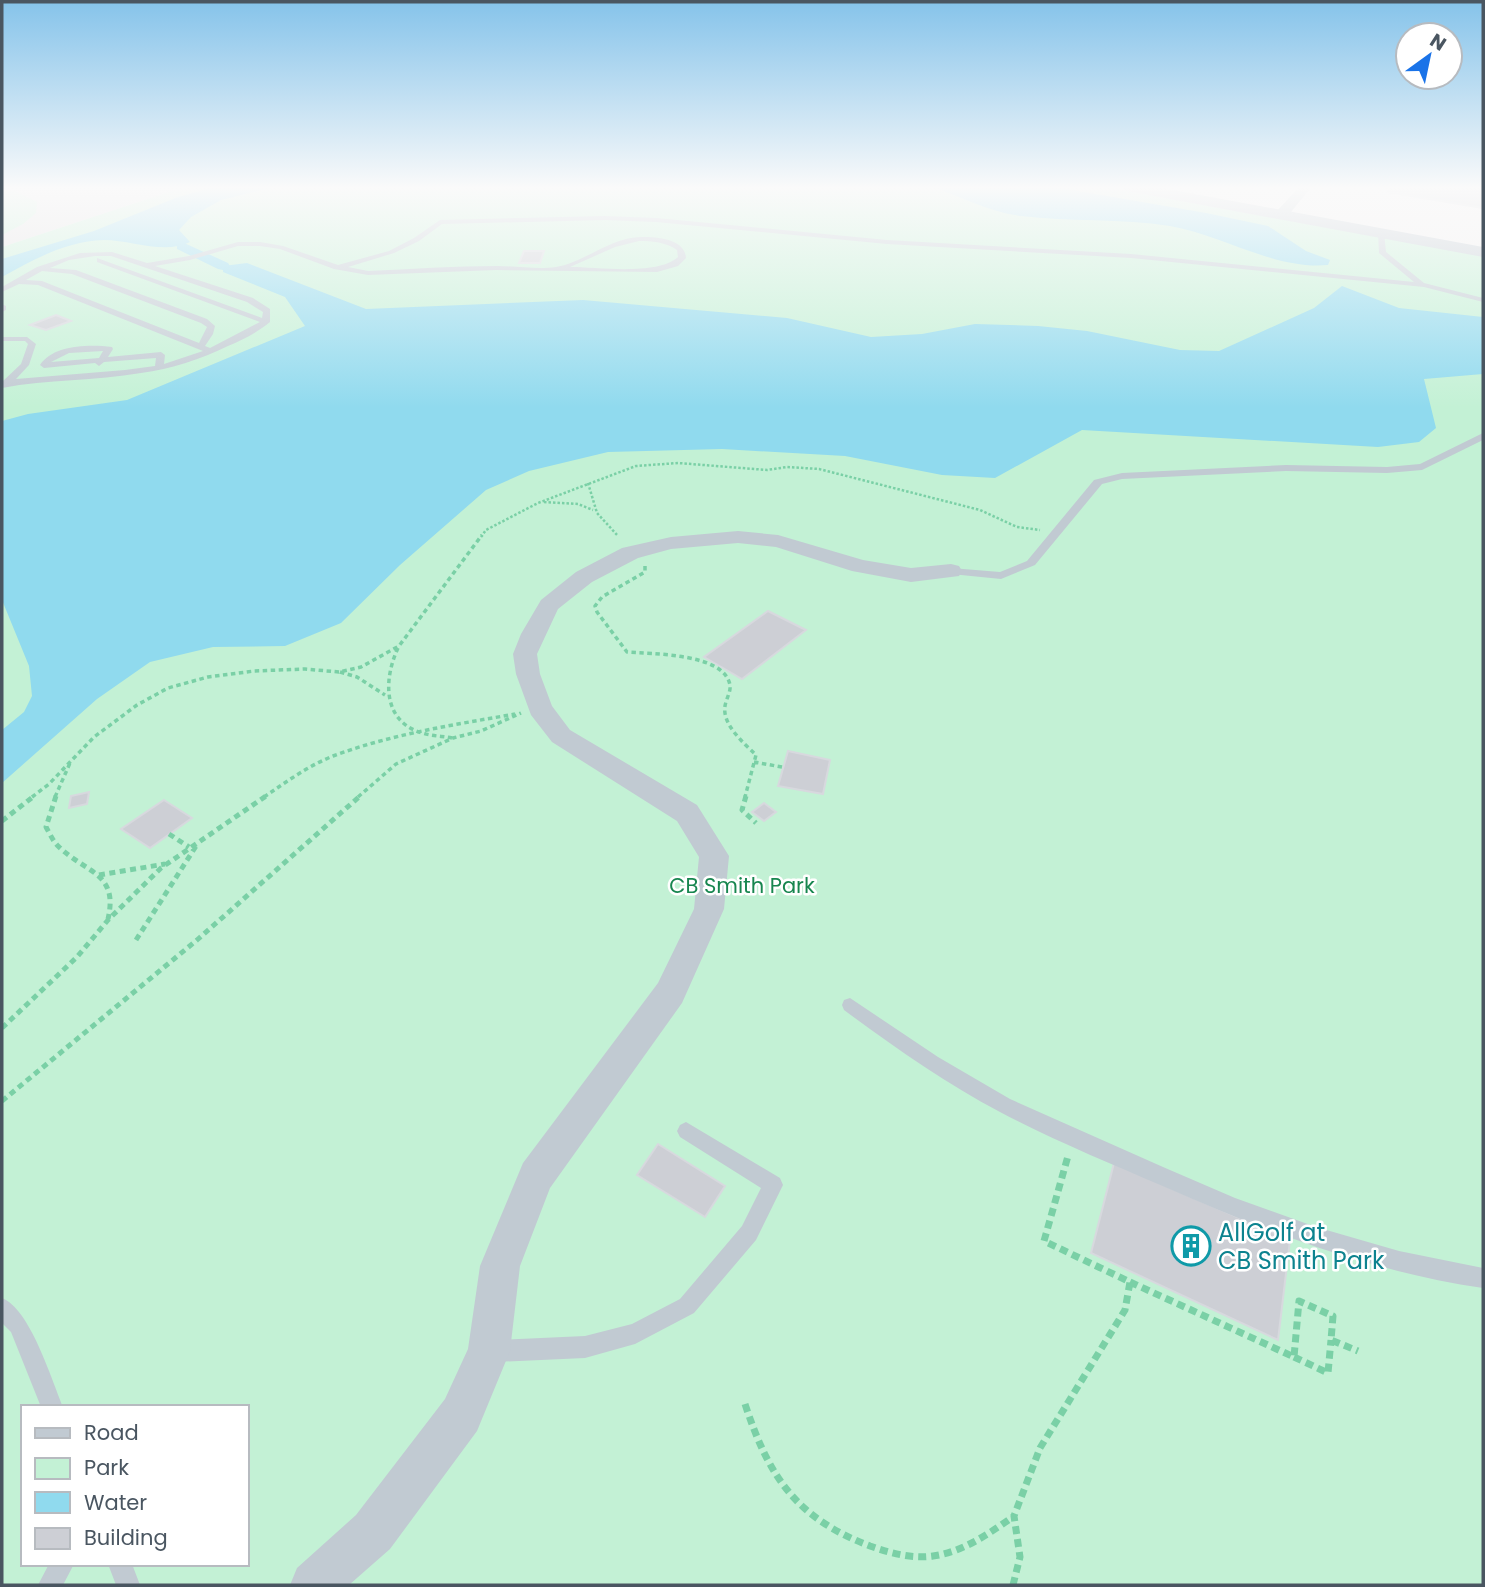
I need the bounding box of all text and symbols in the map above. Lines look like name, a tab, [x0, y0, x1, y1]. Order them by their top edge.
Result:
north arrow	[1394, 21, 1464, 91]
text: N	[1425, 27, 1451, 57]
park label: CB Smith Park	[669, 871, 815, 900]
place label: AllGolf at CB Smith Park	[1218, 1216, 1385, 1277]
building icon: AllGolf at CB Smith Park	[1170, 1225, 1212, 1267]
legend	[21, 1405, 248, 1566]
text: Road	[84, 1418, 139, 1447]
text: Park	[84, 1453, 129, 1482]
text: Water	[84, 1488, 147, 1517]
text: Building	[84, 1523, 168, 1552]

